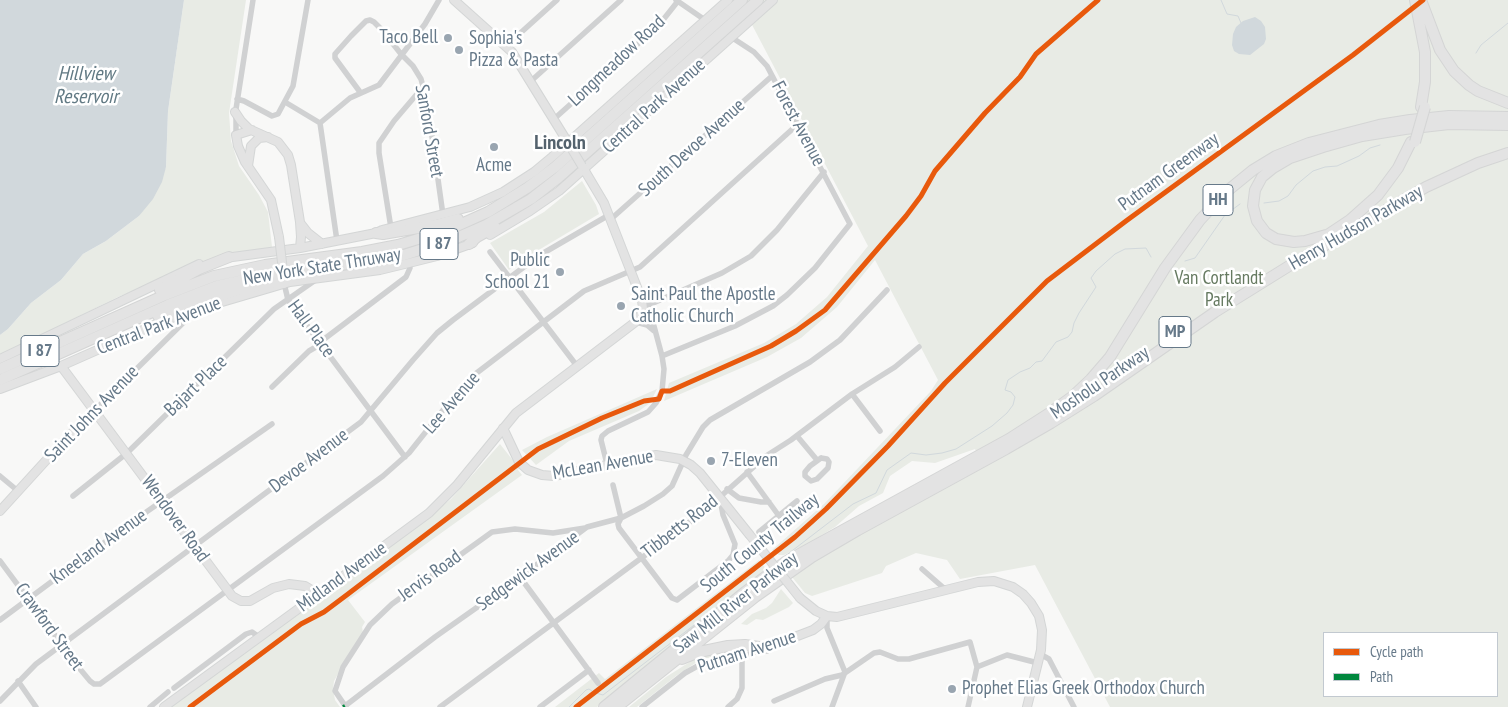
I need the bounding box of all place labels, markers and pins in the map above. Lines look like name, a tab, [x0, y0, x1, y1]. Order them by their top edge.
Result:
place label: Taco Bell	[379, 27, 438, 49]
place label: Sophia's Pizza & Pasta	[469, 28, 558, 72]
marker: Taco Bell	[442, 32, 454, 44]
marker: Sophia's Pizza & Pasta	[453, 44, 465, 56]
marker: Acme	[488, 141, 500, 153]
place label: Acme	[476, 155, 512, 177]
place label: Public School 21	[485, 250, 550, 294]
marker: Public School 21	[554, 266, 566, 278]
place label: Saint Paul the Apostle Catholic Church	[631, 284, 776, 328]
marker: Saint Paul the Apostle Catholic Church	[615, 300, 627, 312]
place label: 7-Eleven	[721, 450, 778, 472]
marker: 7-Eleven	[705, 455, 717, 467]
place label: Prophet Elias Greek Orthodox Church	[962, 678, 1205, 700]
marker: Prophet Elias Greek Orthodox Church	[946, 683, 958, 695]

